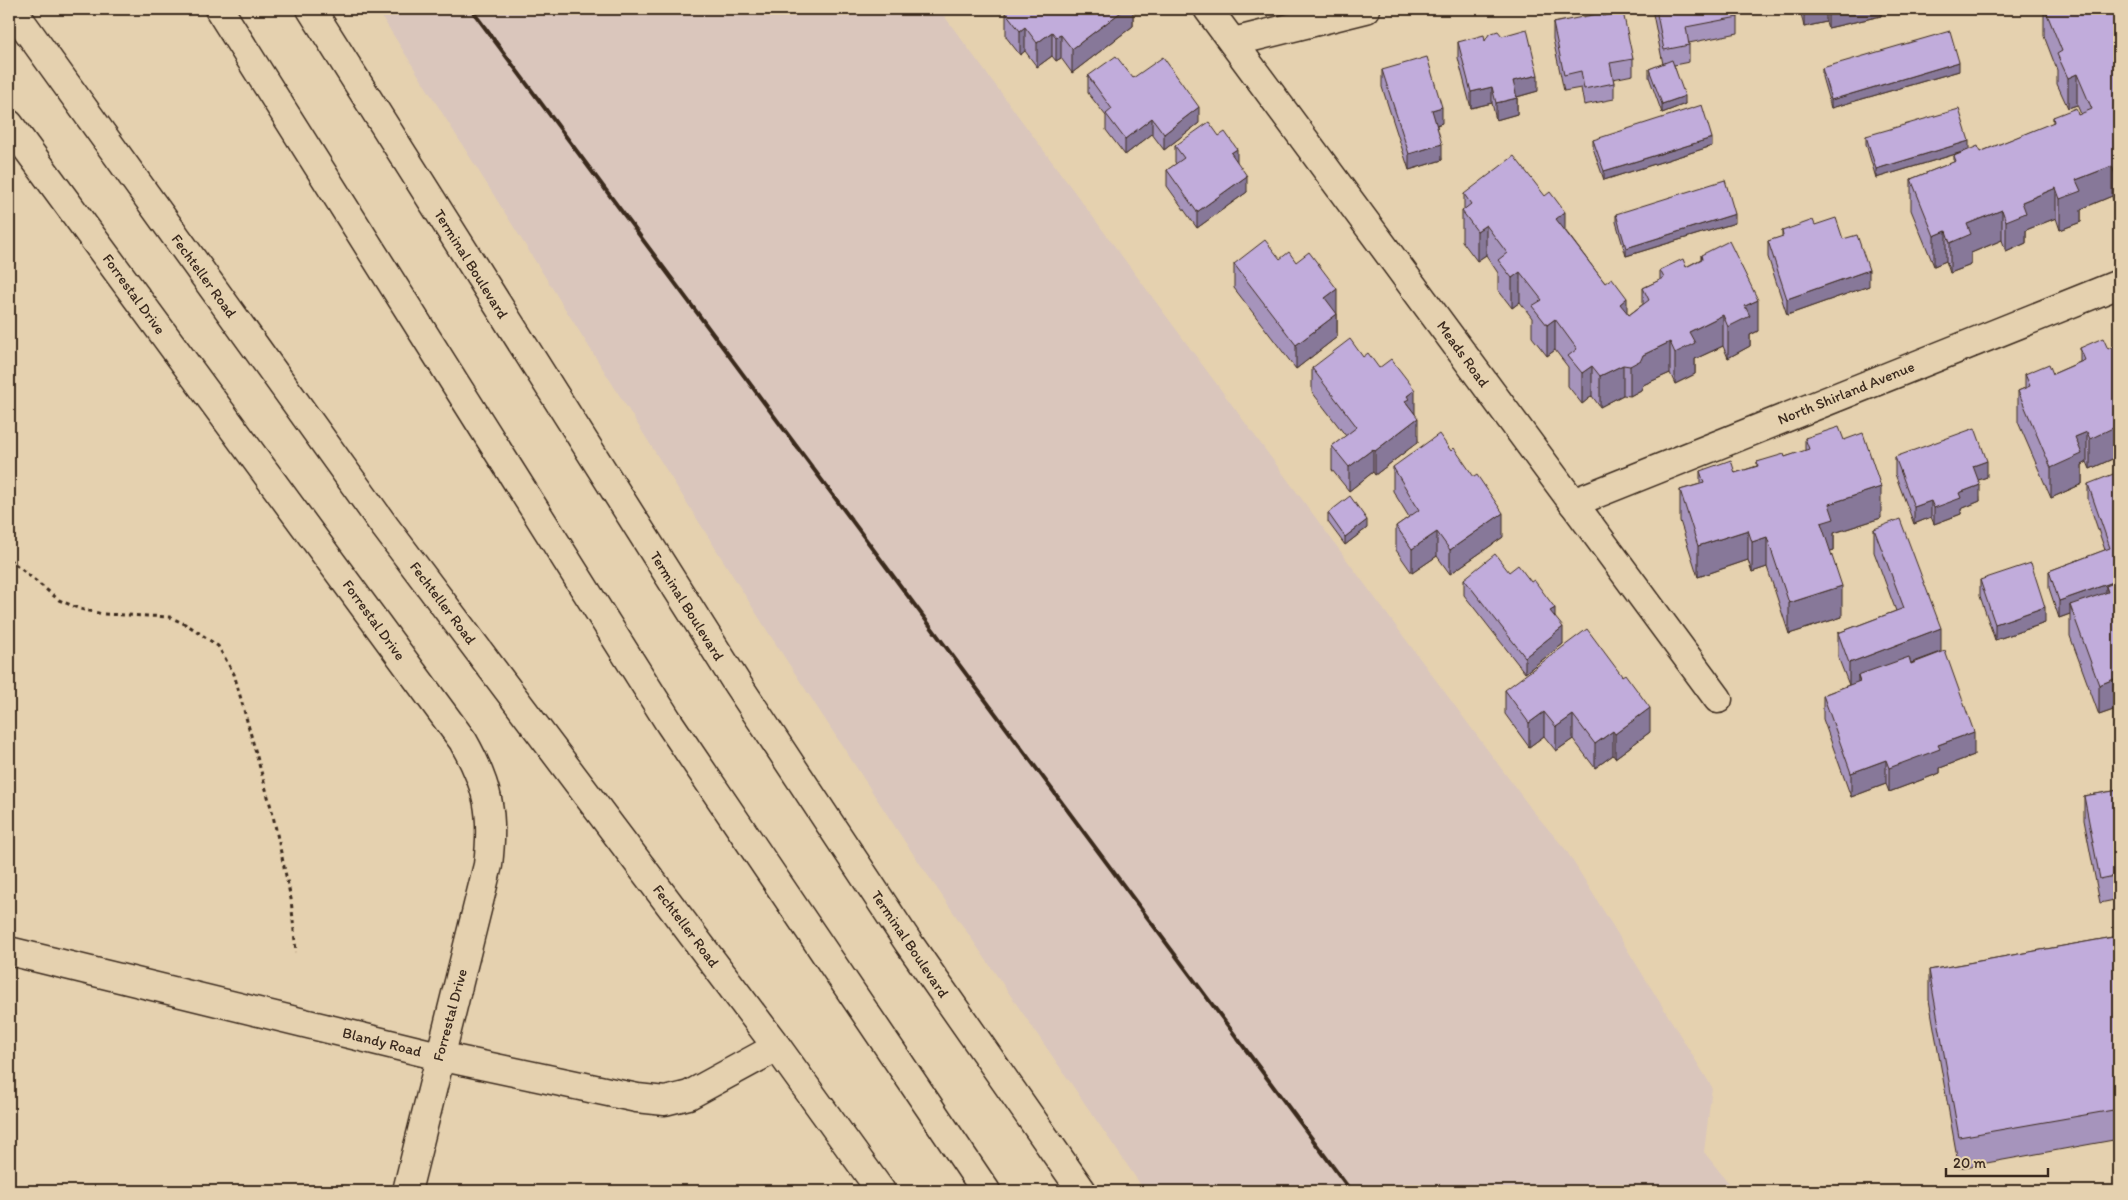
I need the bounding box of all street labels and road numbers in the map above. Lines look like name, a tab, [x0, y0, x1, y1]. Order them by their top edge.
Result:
street label: Terminal Boulevard	[430, 206, 512, 322]
street label: Fechteller Road	[168, 231, 241, 322]
street label: Forrestal Drive	[99, 250, 169, 338]
street label: Meads Road	[1433, 317, 1493, 391]
street label: North Shirland Avenue	[1775, 357, 1917, 429]
street label: Terminal Boulevard	[646, 548, 728, 664]
street label: Fechteller Road	[406, 558, 480, 649]
street label: Forrestal Drive	[339, 576, 409, 664]
street label: Fechteller Road	[649, 881, 723, 972]
street label: Terminal Boulevard	[867, 887, 953, 1001]
street label: Forrestal Drive	[429, 967, 471, 1063]
street label: Blandy Road	[341, 1023, 423, 1061]

